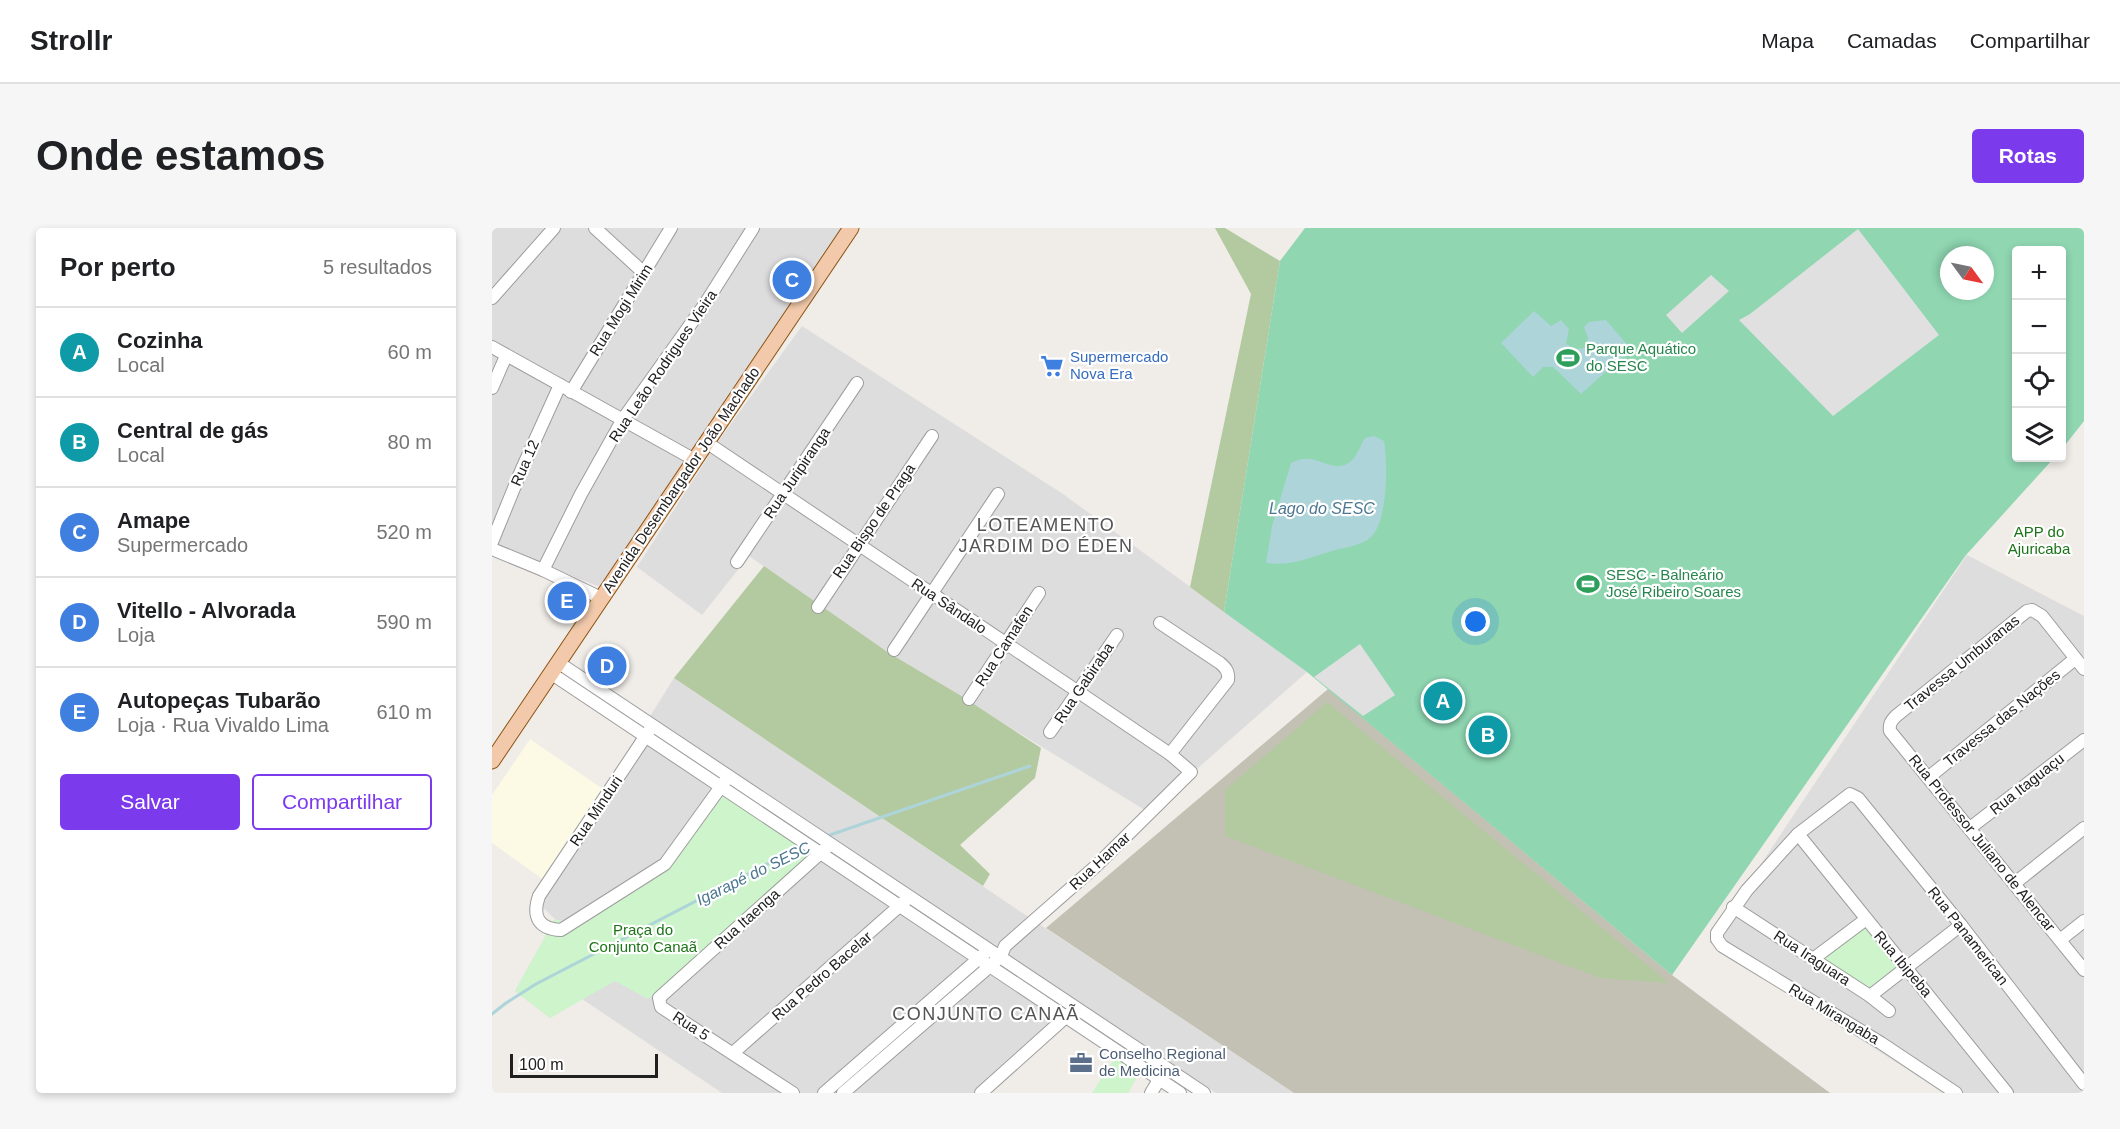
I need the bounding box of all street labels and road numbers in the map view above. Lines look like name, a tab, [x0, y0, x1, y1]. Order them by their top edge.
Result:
street label: Rua Mogi Mirim	[586, 261, 656, 359]
street label: Rua Leão Rodrigues Vieira	[605, 286, 720, 445]
street label: Avenida Desembargador João Machado	[599, 364, 763, 596]
street label: Rua Juripiranga	[760, 424, 834, 521]
street label: Rua 12	[507, 437, 542, 488]
street label: Rua Bispo de Praga	[829, 460, 919, 581]
street label: Rua Sândalo	[909, 574, 990, 637]
street label: Rua Camafen	[971, 602, 1036, 689]
street label: Travessa Umburanas	[1901, 611, 2023, 714]
street label: Rua Gabiraba	[1050, 639, 1117, 726]
street label: Travessa das Nações	[1940, 666, 2063, 770]
street label: Rua Itaguaçu	[1986, 749, 2067, 818]
street label: Rua Professor Juliano de Alencar	[1906, 751, 2059, 935]
street label: Rua Minduri	[566, 772, 625, 849]
street label: Rua Hamar	[1066, 828, 1134, 893]
street label: Rua Panamerican	[1925, 883, 2012, 988]
street label: Rua Itaenga	[711, 885, 783, 952]
street label: Rua Iraguara	[1771, 927, 1854, 989]
street label: Rua Ibipeba	[1871, 927, 1936, 1001]
street label: Rua Pedro Bacelar	[768, 928, 875, 1024]
street label: Rua Mirangaba	[1786, 980, 1883, 1048]
street label: Rua 5	[670, 1008, 713, 1044]

